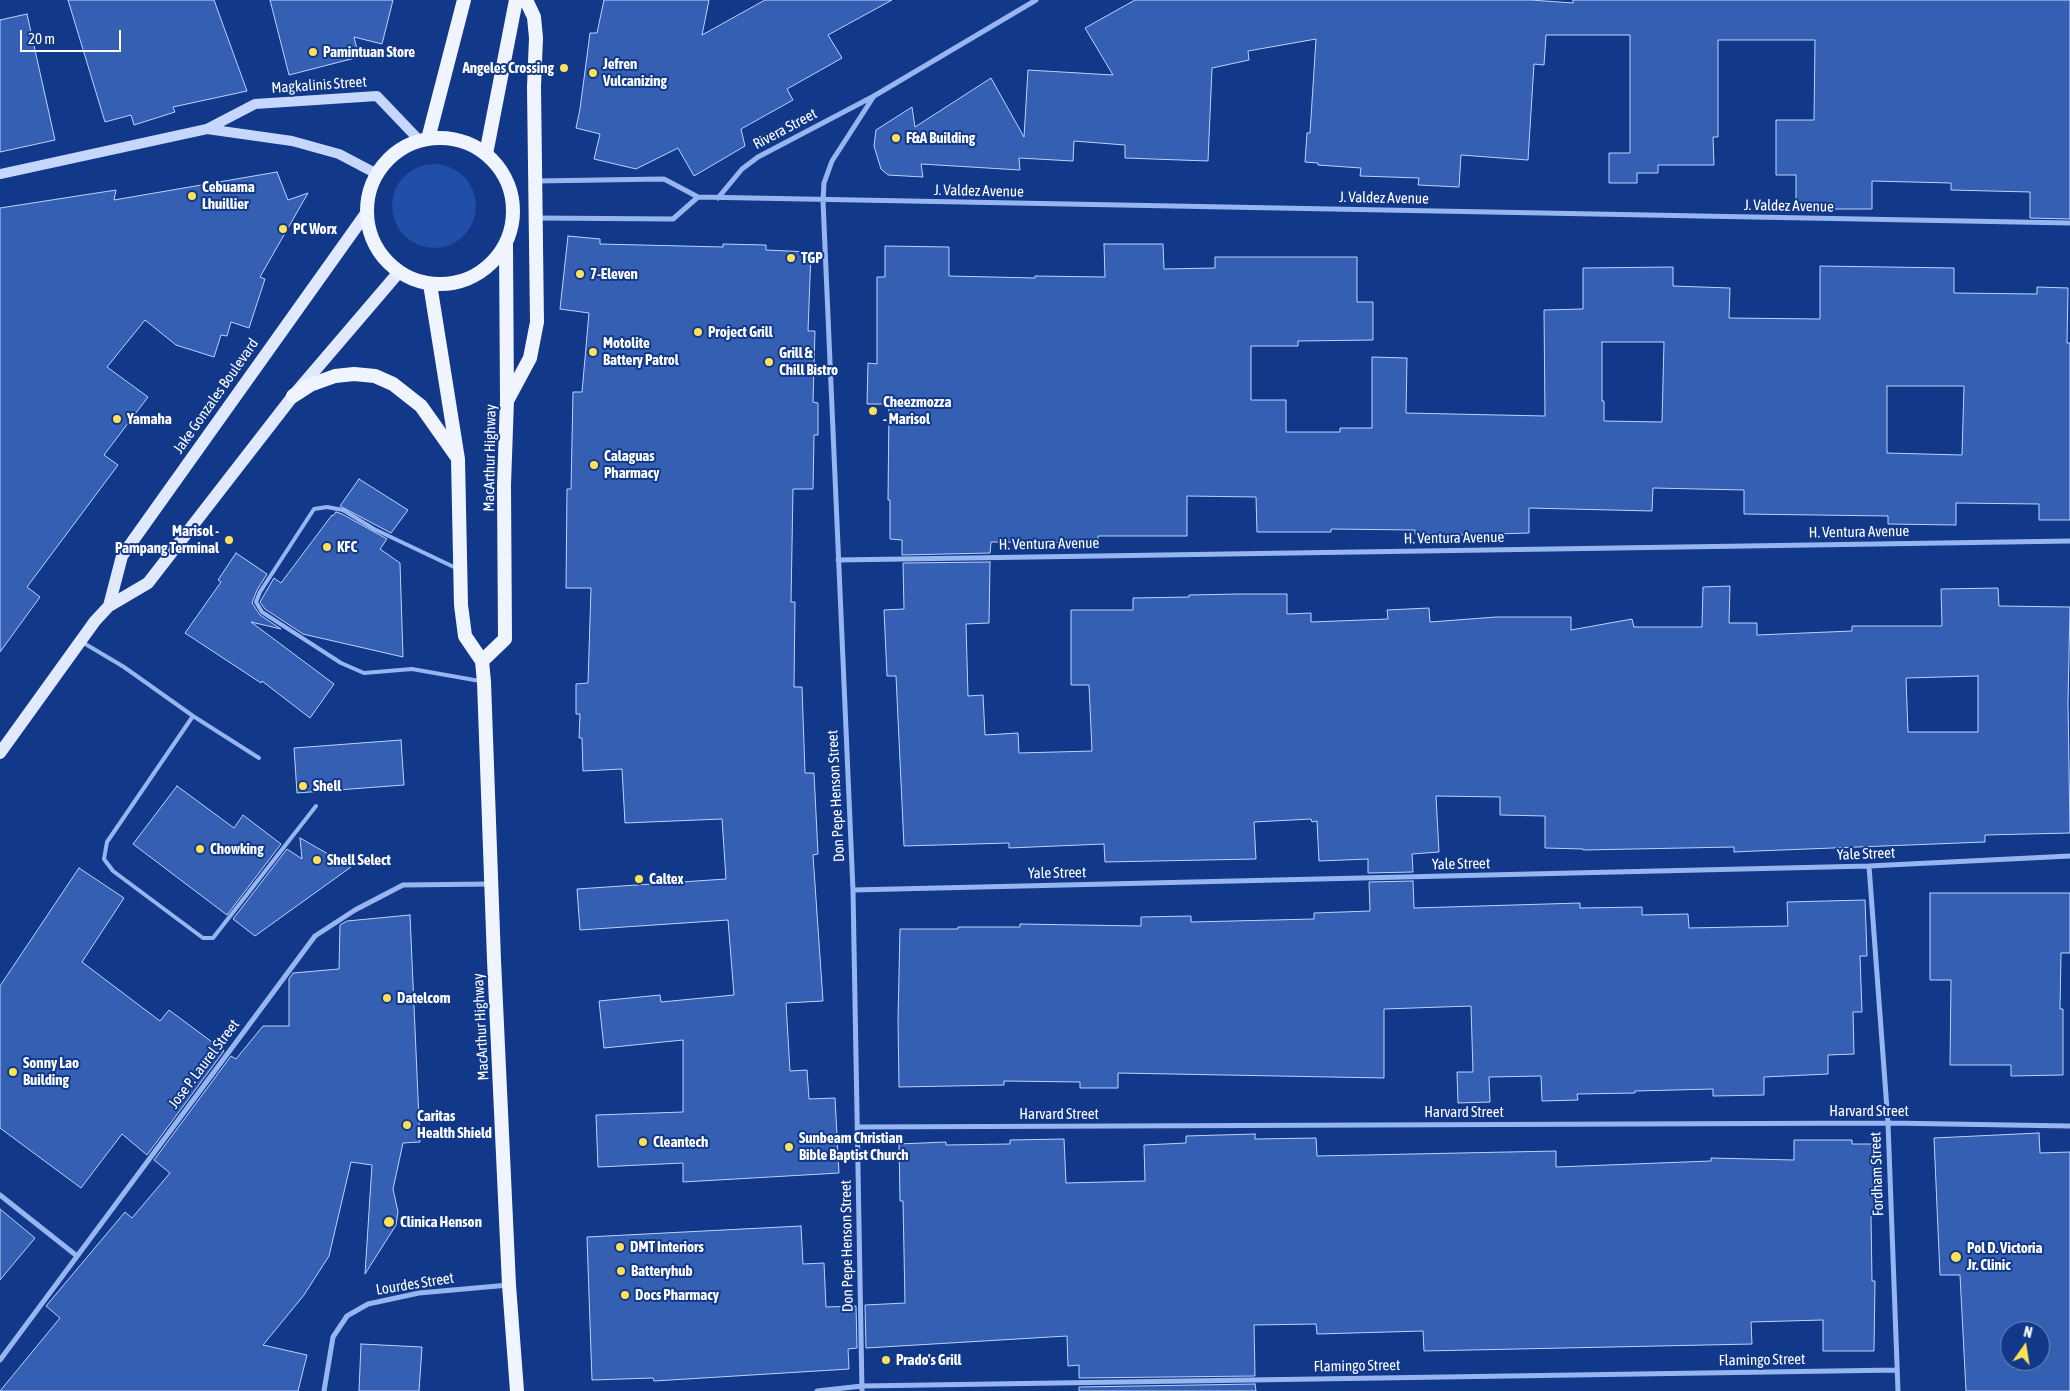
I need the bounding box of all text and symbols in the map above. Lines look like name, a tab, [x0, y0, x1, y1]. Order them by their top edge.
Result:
scale bar	[22, 20, 124, 52]
text: 20 m	[28, 30, 55, 47]
place label: Pamintuan Store	[323, 43, 415, 61]
marker: Pamintuan Store	[307, 46, 319, 58]
place label: Jefren Vulcanizing	[603, 55, 667, 90]
place label: Angeles Crossing	[462, 59, 554, 77]
marker: Angeles Crossing	[558, 62, 570, 74]
marker: Jefren Vulcanizing	[587, 67, 599, 79]
street label: Magkalinis Street	[271, 73, 367, 97]
street label: Rivera Street	[750, 105, 820, 153]
place label: F&A Building	[906, 129, 975, 147]
marker: F&A Building	[890, 132, 902, 144]
place label: Cebuama Lhuillier	[202, 178, 255, 213]
street label: J. Valdez Avenue	[934, 181, 1024, 201]
street label: J. Valdez Avenue	[1339, 188, 1429, 208]
marker: Cebuama Lhuillier	[186, 190, 198, 202]
street label: J. Valdez Avenue	[1744, 196, 1834, 216]
place label: PC Worx	[293, 220, 337, 238]
marker: PC Worx	[277, 223, 289, 235]
place label: TGP	[801, 249, 823, 267]
marker: TGP	[785, 252, 797, 264]
place label: 7-Eleven	[590, 265, 638, 283]
marker: 7-Eleven	[574, 268, 586, 280]
place label: Project Grill	[708, 323, 773, 341]
marker: Project Grill	[692, 326, 704, 338]
place label: Motolite Battery Patrol	[603, 334, 679, 369]
street label: Jake Gonzales Boulevard	[170, 335, 262, 457]
place label: Grill & Chill Bistro	[779, 344, 838, 379]
marker: Motolite Battery Patrol	[587, 346, 599, 358]
marker: Grill & Chill Bistro	[763, 356, 775, 368]
place label: Cheezmozza - Marisol	[883, 393, 951, 428]
street label: MacArthur Highway	[480, 404, 500, 512]
marker: Cheezmozza - Marisol	[867, 405, 879, 417]
place label: Yamaha	[127, 410, 172, 428]
marker: Yamaha	[111, 413, 123, 425]
place label: Calaguas Pharmacy	[604, 447, 660, 482]
marker: Calaguas Pharmacy	[588, 459, 600, 471]
place label: Marisol - Pampang Terminal	[115, 522, 219, 557]
street label: H. Ventura Avenue	[1809, 522, 1909, 542]
street label: H. Ventura Avenue	[1404, 528, 1504, 548]
marker: Marisol - Pampang Terminal	[223, 534, 235, 546]
street label: H. Ventura Avenue	[999, 534, 1099, 554]
place label: KFC	[337, 538, 357, 556]
marker: KFC	[321, 541, 333, 553]
street label: Don Pepe Henson Street	[824, 730, 848, 862]
place label: Shell	[313, 777, 341, 795]
marker: Shell	[297, 780, 309, 792]
place label: Chowking	[210, 840, 264, 858]
marker: Chowking	[194, 843, 206, 855]
street label: Yale Street	[1837, 844, 1895, 864]
place label: Shell Select	[327, 851, 391, 869]
marker: Shell Select	[311, 854, 323, 866]
street label: Yale Street	[1432, 854, 1490, 874]
street label: Yale Street	[1028, 863, 1086, 883]
place label: Caltex	[649, 870, 684, 888]
marker: Caltex	[633, 873, 645, 885]
street label: MacArthur Highway	[469, 973, 493, 1081]
place label: Datelcom	[397, 989, 451, 1007]
marker: Datelcom	[381, 992, 393, 1004]
street label: Jose P. Laurel Street	[165, 1016, 243, 1112]
place label: Sonny Lao Building	[23, 1054, 79, 1089]
marker: Sonny Lao Building	[7, 1066, 19, 1078]
street label: Harvard Street	[1829, 1102, 1909, 1120]
street label: Harvard Street	[1424, 1103, 1504, 1121]
street label: Harvard Street	[1019, 1105, 1099, 1123]
place label: Caritas Health Shield	[417, 1107, 492, 1142]
marker: Caritas Health Shield	[401, 1119, 413, 1131]
place label: Sunbeam Christian Bible Baptist Church	[799, 1129, 909, 1164]
street label: Fordham Street	[1867, 1132, 1887, 1216]
place label: Cleantech	[653, 1133, 708, 1151]
marker: Cleantech	[637, 1136, 649, 1148]
marker: Sunbeam Christian Bible Baptist Church	[783, 1141, 795, 1153]
street label: Don Pepe Henson Street	[837, 1180, 857, 1312]
place label: Clinica Henson	[400, 1213, 482, 1231]
marker: Clinica Henson	[382, 1215, 396, 1229]
place label: DMT Interiors	[630, 1238, 704, 1256]
place label: Pol D. Victoria Jr. Clinic	[1967, 1239, 2043, 1274]
marker: DMT Interiors	[614, 1241, 626, 1253]
marker: Pol D. Victoria Jr. Clinic	[1949, 1250, 1963, 1264]
place label: Batteryhub	[631, 1262, 693, 1280]
marker: Batteryhub	[615, 1265, 627, 1277]
street label: Lourdes Street	[375, 1269, 455, 1299]
place label: Docs Pharmacy	[635, 1286, 719, 1304]
marker: Docs Pharmacy	[619, 1289, 631, 1301]
north arrow	[2000, 1321, 2050, 1371]
text: N	[2022, 1324, 2034, 1341]
street label: Flamingo Street	[1719, 1350, 1805, 1370]
place label: Prado's Grill	[896, 1351, 962, 1369]
marker: Prado's Grill	[880, 1354, 892, 1366]
street label: Flamingo Street	[1314, 1356, 1400, 1376]

